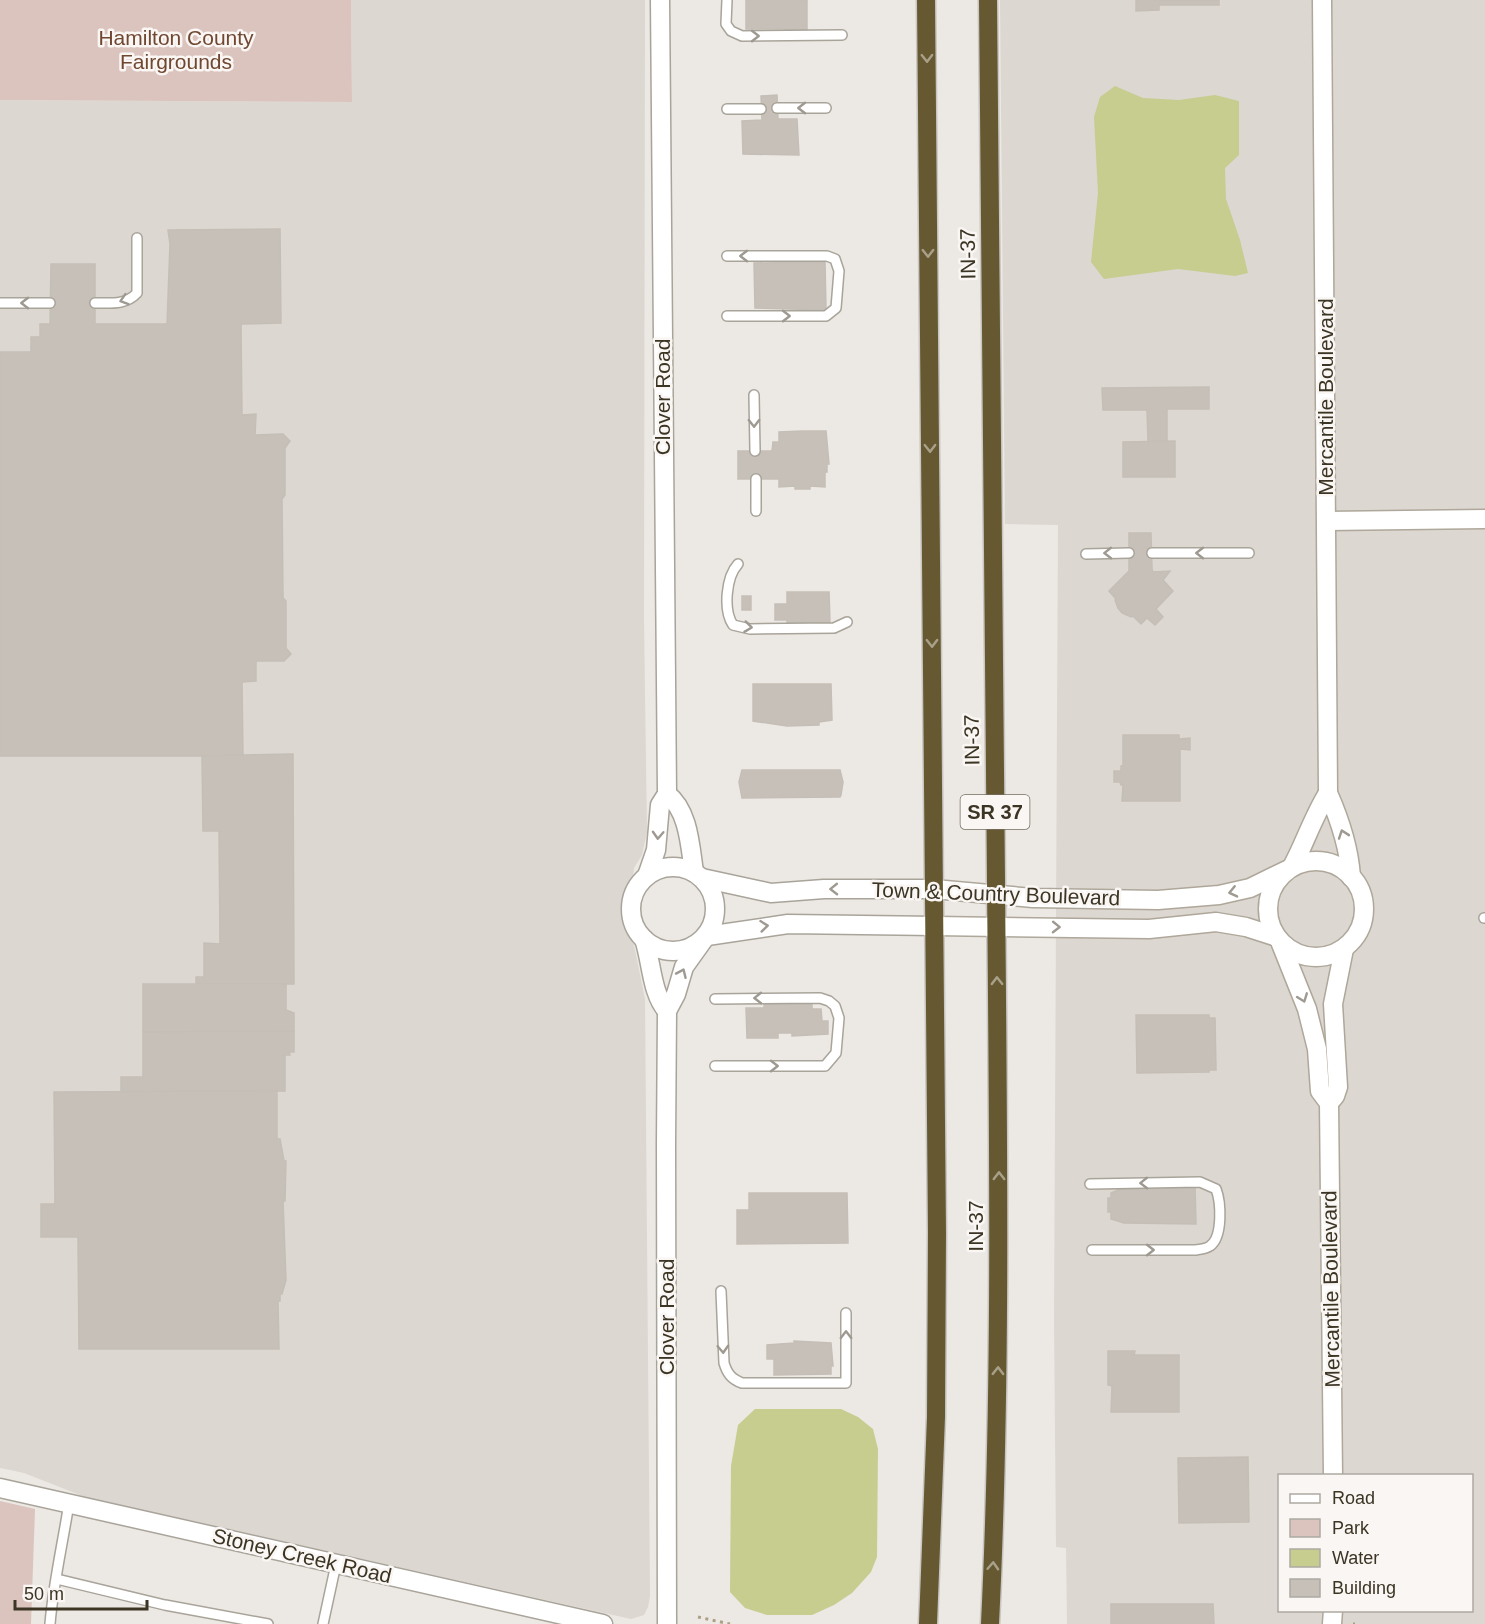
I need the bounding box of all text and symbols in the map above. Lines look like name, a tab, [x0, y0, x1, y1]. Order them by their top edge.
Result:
park label: Hamilton County Fairgrounds	[98, 26, 254, 73]
one-way arrow	[751, 30, 760, 42]
one-way arrow	[921, 54, 933, 63]
one-way arrow	[797, 102, 806, 114]
street label: IN-37	[956, 228, 979, 280]
one-way arrow	[922, 249, 934, 258]
one-way arrow	[739, 250, 748, 262]
one-way arrow	[119, 293, 129, 305]
one-way arrow	[21, 297, 30, 309]
street label: Mercantile Boulevard	[1314, 298, 1337, 496]
one-way arrow	[781, 310, 790, 322]
street label: Clover Road	[651, 339, 674, 455]
one-way arrow	[748, 418, 760, 427]
one-way arrow	[924, 444, 936, 453]
one-way arrow	[1103, 547, 1112, 559]
one-way arrow	[1196, 547, 1205, 559]
one-way arrow	[743, 621, 752, 633]
one-way arrow	[926, 639, 938, 648]
street label: IN-37	[960, 714, 983, 766]
road number: SR 37	[960, 795, 1030, 829]
one-way arrow	[1338, 829, 1351, 840]
one-way arrow	[651, 830, 664, 839]
street label: Town & Country Boulevard	[871, 878, 1121, 909]
one-way arrow	[829, 883, 838, 895]
one-way arrow	[1229, 884, 1239, 897]
one-way arrow	[760, 920, 769, 933]
one-way arrow	[1051, 921, 1060, 934]
one-way arrow	[675, 969, 687, 980]
one-way arrow	[991, 976, 1003, 985]
one-way arrow	[753, 992, 762, 1005]
one-way arrow	[1296, 992, 1308, 1003]
one-way arrow	[769, 1060, 778, 1072]
one-way arrow	[993, 1171, 1005, 1180]
one-way arrow	[1139, 1177, 1148, 1189]
street label: Mercantile Boulevard	[1317, 1190, 1344, 1388]
street label: IN-37	[964, 1200, 987, 1252]
one-way arrow	[1146, 1244, 1155, 1256]
street label: Clover Road	[655, 1259, 678, 1375]
one-way arrow	[840, 1331, 852, 1340]
one-way arrow	[717, 1345, 730, 1354]
one-way arrow	[992, 1366, 1005, 1375]
legend	[1278, 1474, 1473, 1612]
text: Road	[1332, 1488, 1375, 1508]
text: Park	[1332, 1518, 1370, 1538]
street label: Stoney Creek Road	[210, 1524, 394, 1587]
text: Water	[1332, 1548, 1379, 1568]
one-way arrow	[986, 1561, 999, 1570]
scale bar	[15, 1573, 147, 1611]
text: Building	[1332, 1578, 1396, 1598]
text: 50 m	[24, 1584, 64, 1604]

